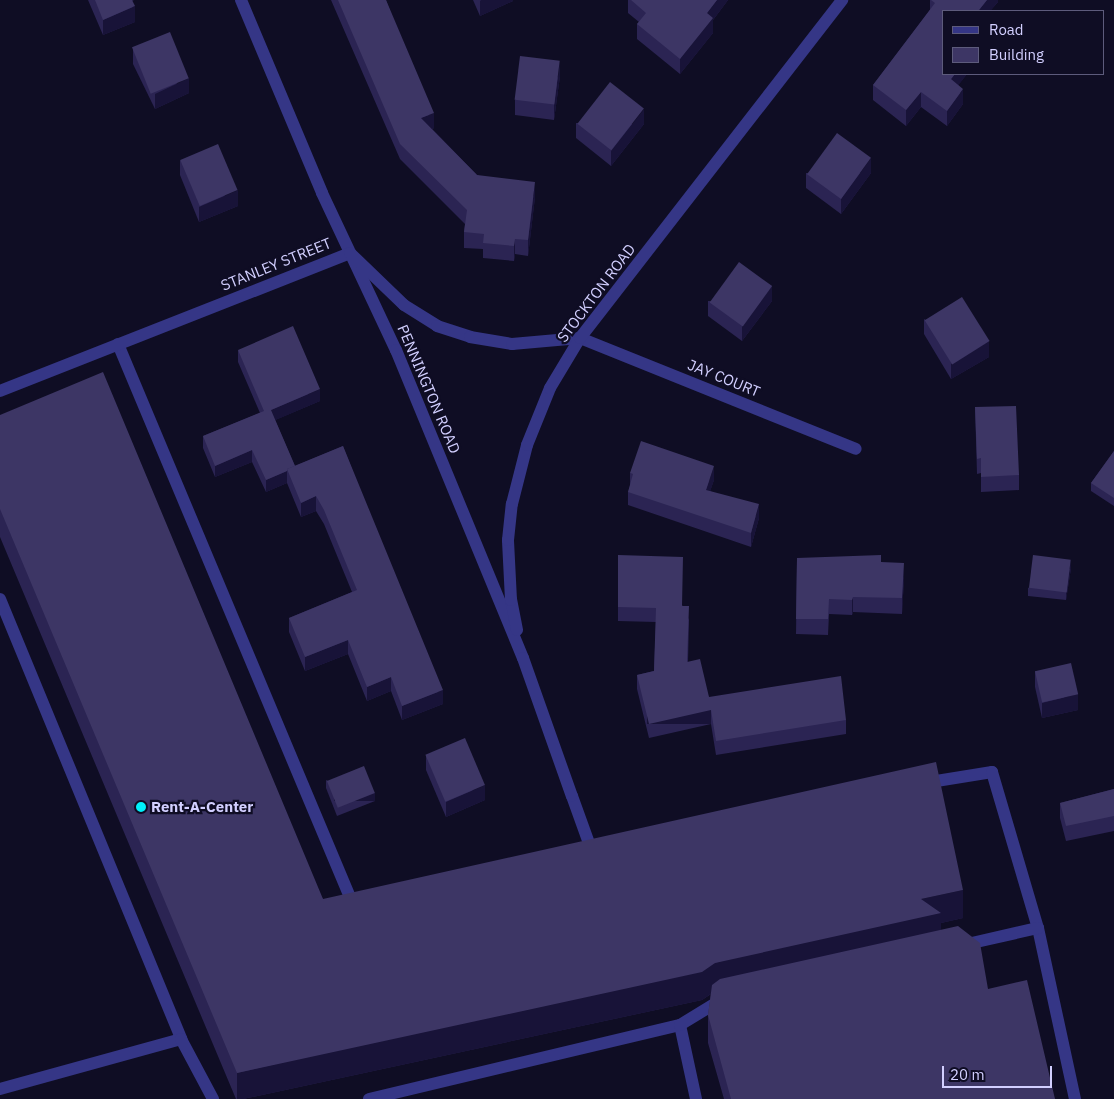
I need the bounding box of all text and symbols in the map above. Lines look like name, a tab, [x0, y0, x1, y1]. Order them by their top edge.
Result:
legend	[942, 10, 1104, 75]
text: Road	[989, 20, 1024, 39]
text: Building	[989, 45, 1044, 64]
street label: STANLEY STREET	[218, 234, 334, 294]
street label: STOCKTON ROAD	[553, 240, 639, 346]
street label: PENNINGTON ROAD	[394, 322, 464, 456]
street label: JAY COURT	[685, 355, 763, 401]
place label: Rent-A-Center	[151, 798, 253, 816]
marker: Rent-A-Center	[135, 801, 147, 813]
scale bar	[944, 1056, 1054, 1088]
text: 20 m	[950, 1065, 985, 1084]

